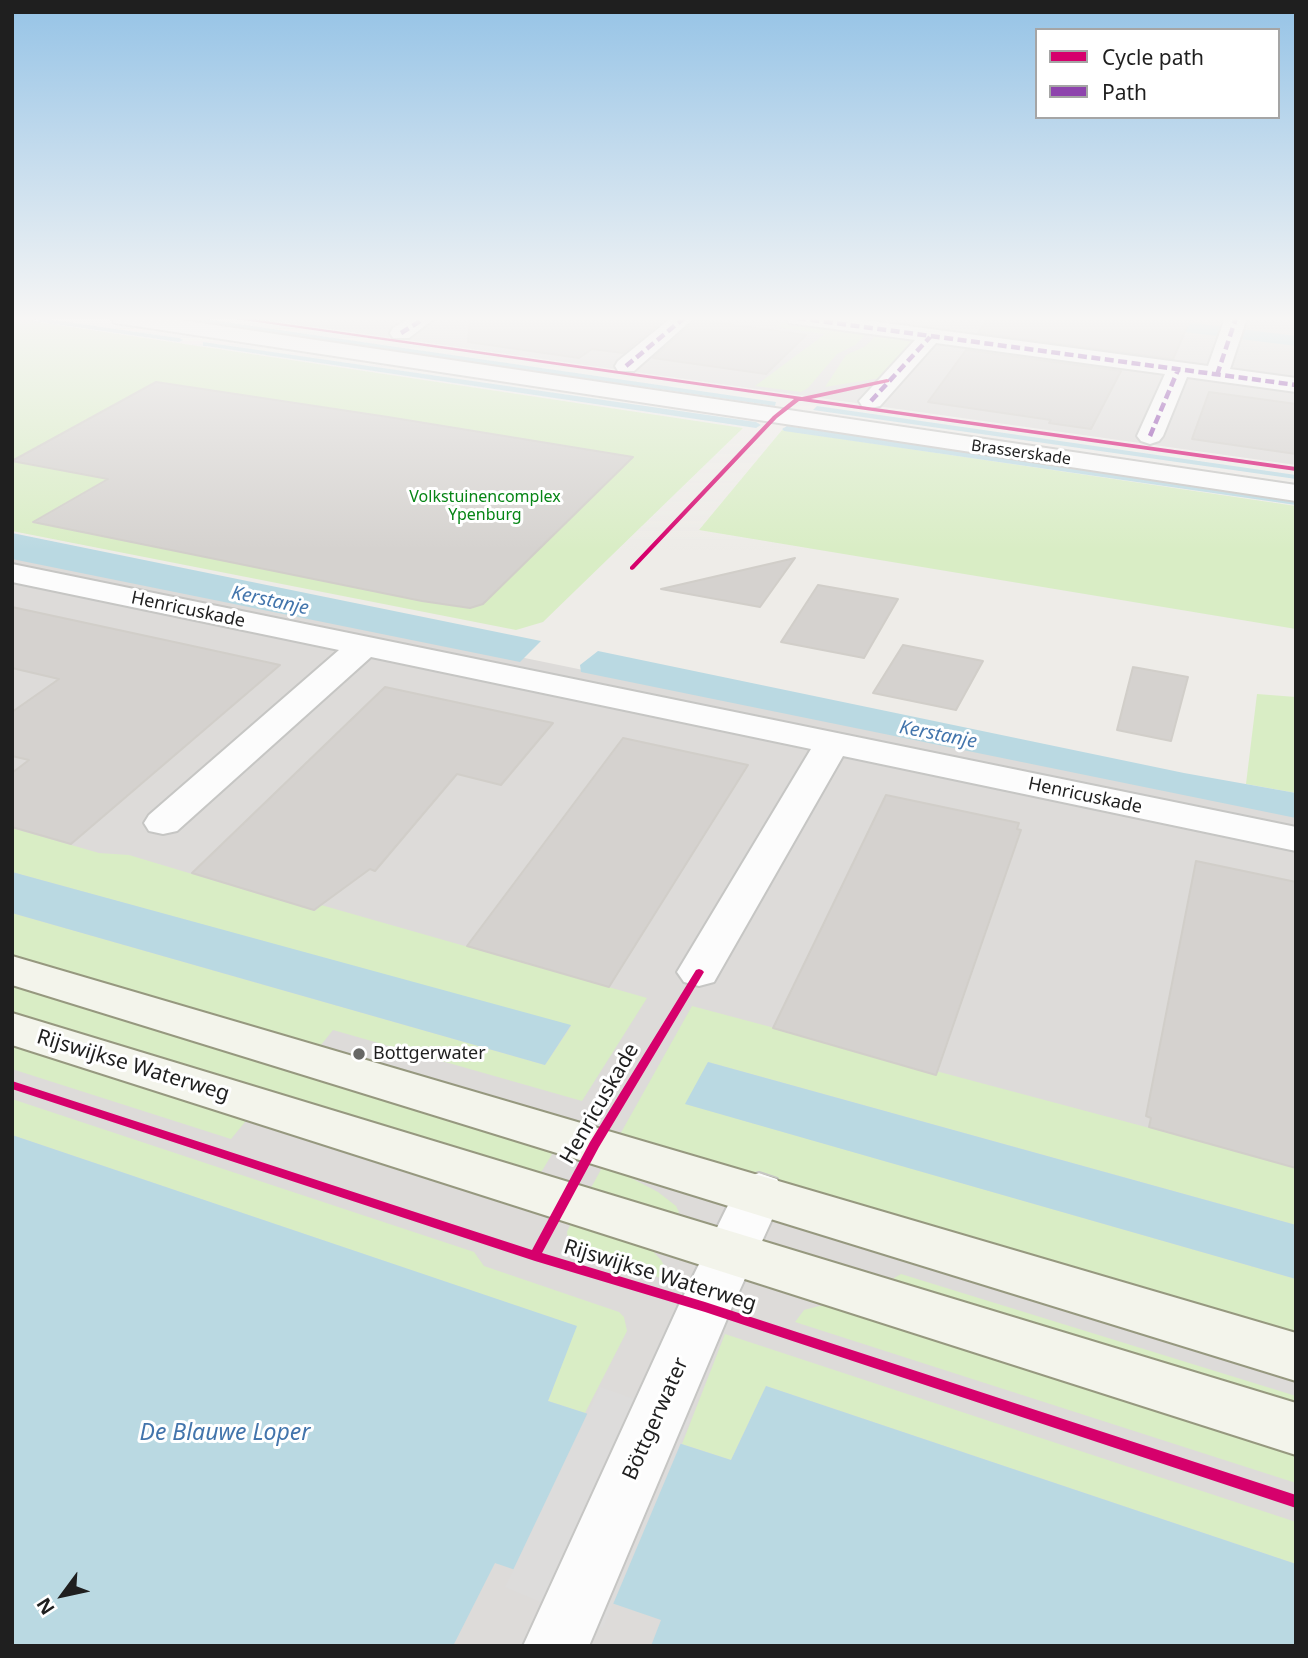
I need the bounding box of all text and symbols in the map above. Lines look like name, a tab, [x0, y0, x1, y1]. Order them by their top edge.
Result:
legend	[1035, 28, 1280, 119]
text: Cycle path	[1102, 43, 1204, 71]
text: Path	[1102, 78, 1147, 106]
street label: Brasserskade	[970, 436, 1072, 470]
park label: Volkstuinencomplex Ypenburg	[409, 487, 561, 525]
water label: Kerstanje	[229, 582, 311, 620]
street label: Henricuskade	[129, 587, 247, 633]
water label: Kerstanje	[897, 716, 979, 754]
street label: Henricuskade	[1026, 773, 1144, 819]
street label: Rijswijkse Waterweg	[34, 1025, 232, 1107]
street label: Henricuskade	[555, 1039, 645, 1169]
place label: Bottgerwater	[373, 1043, 486, 1065]
marker: Bottgerwater	[351, 1046, 367, 1062]
street label: Rijswijkse Waterweg	[561, 1235, 759, 1317]
street label: Böttgerwater	[618, 1354, 694, 1484]
water label: De Blauwe Loper	[140, 1419, 310, 1447]
north arrow	[28, 1560, 98, 1630]
text: N	[30, 1593, 61, 1620]

